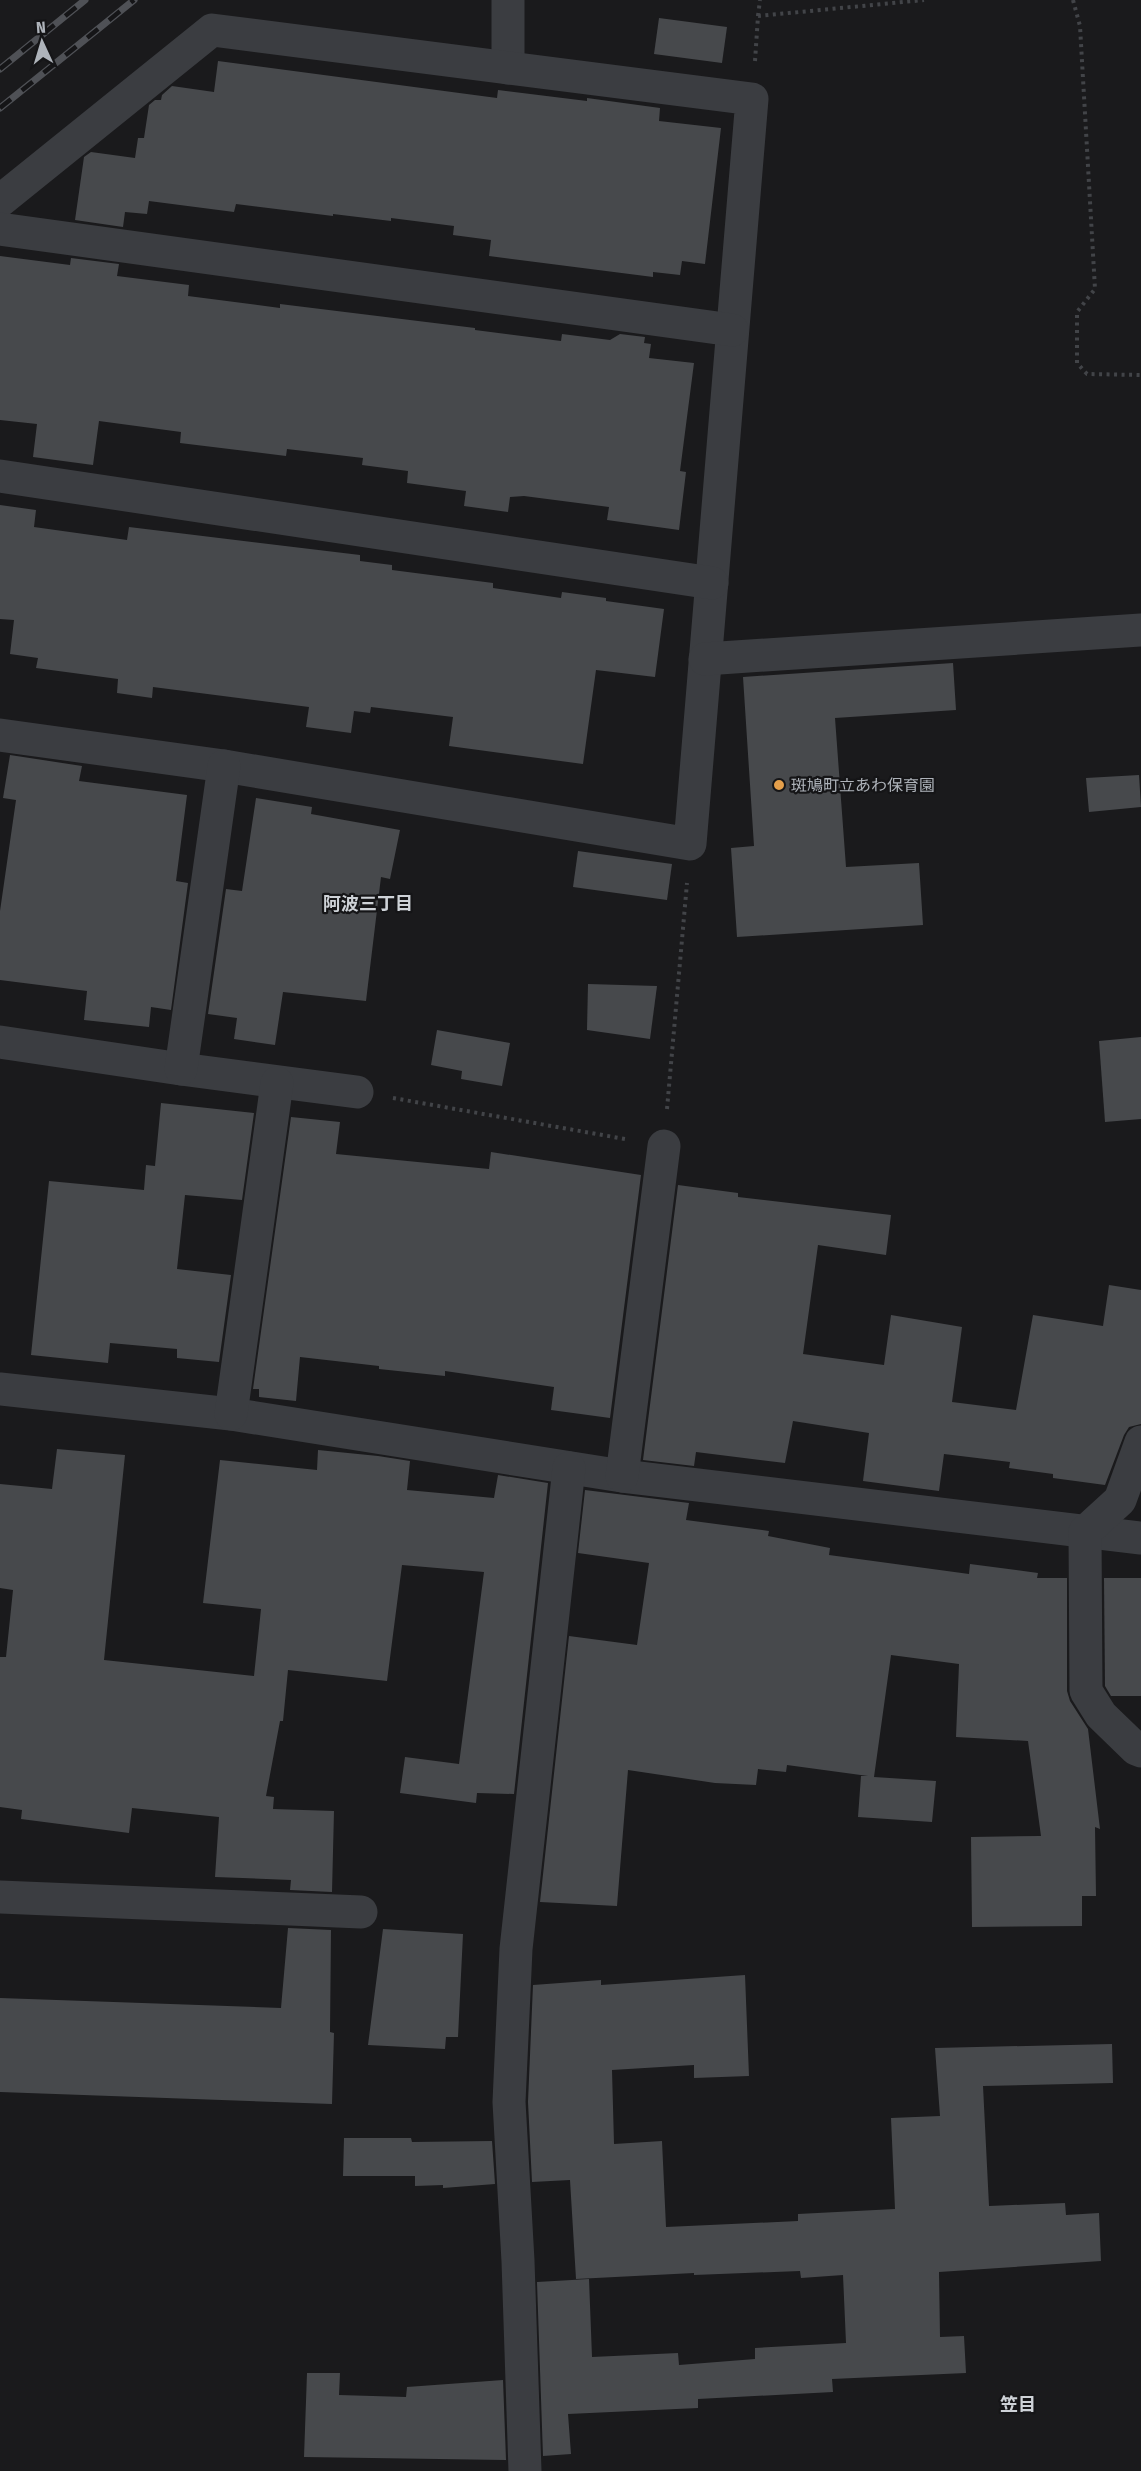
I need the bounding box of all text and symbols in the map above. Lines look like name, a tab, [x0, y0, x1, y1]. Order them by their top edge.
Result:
north arrow	[12, 12, 72, 72]
text: N	[36, 18, 46, 37]
place label: 斑鳩町立あわ保育園	[791, 776, 935, 795]
marker: 斑鳩町立あわ保育園	[772, 778, 786, 792]
district label: 阿波三丁目	[323, 893, 413, 915]
district label: 笠目	[1000, 2394, 1036, 2416]

